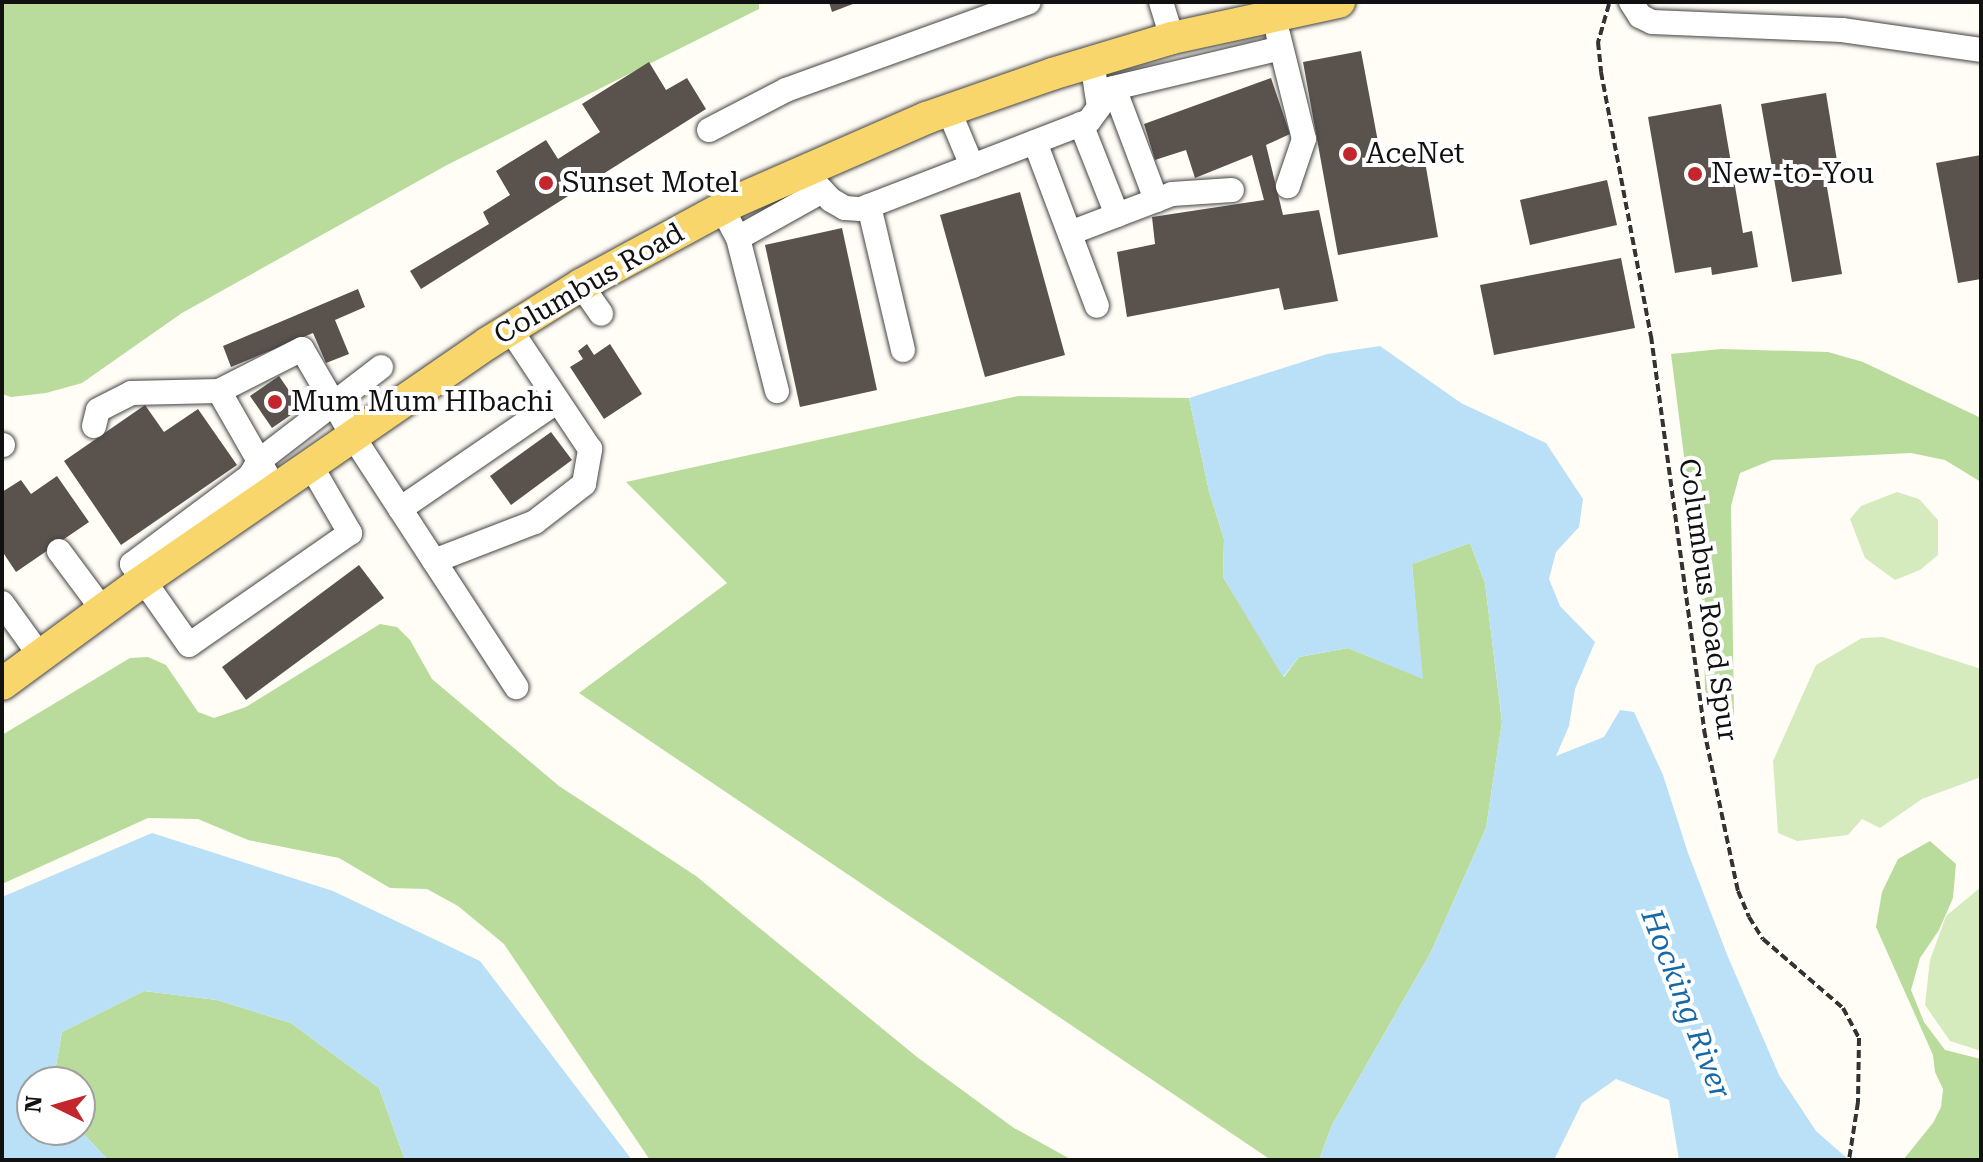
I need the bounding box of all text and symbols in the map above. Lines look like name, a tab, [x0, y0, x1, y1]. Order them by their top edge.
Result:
place label: AceNet	[1366, 137, 1465, 171]
marker: AceNet	[1341, 145, 1359, 163]
place label: New-to-You	[1711, 157, 1874, 191]
marker: New-to-You	[1686, 165, 1704, 183]
place label: Sunset Motel	[562, 166, 739, 200]
marker: Sunset Motel	[537, 174, 555, 192]
street label: Columbus Road	[488, 216, 690, 352]
place label: Mum Mum HIbachi	[291, 385, 553, 419]
marker: Mum Mum HIbachi	[266, 393, 284, 411]
street label: Columbus Road Spur	[1672, 456, 1744, 744]
water label: Hocking River	[1633, 904, 1739, 1104]
north arrow	[16, 1066, 96, 1146]
text: N	[20, 1095, 47, 1114]

